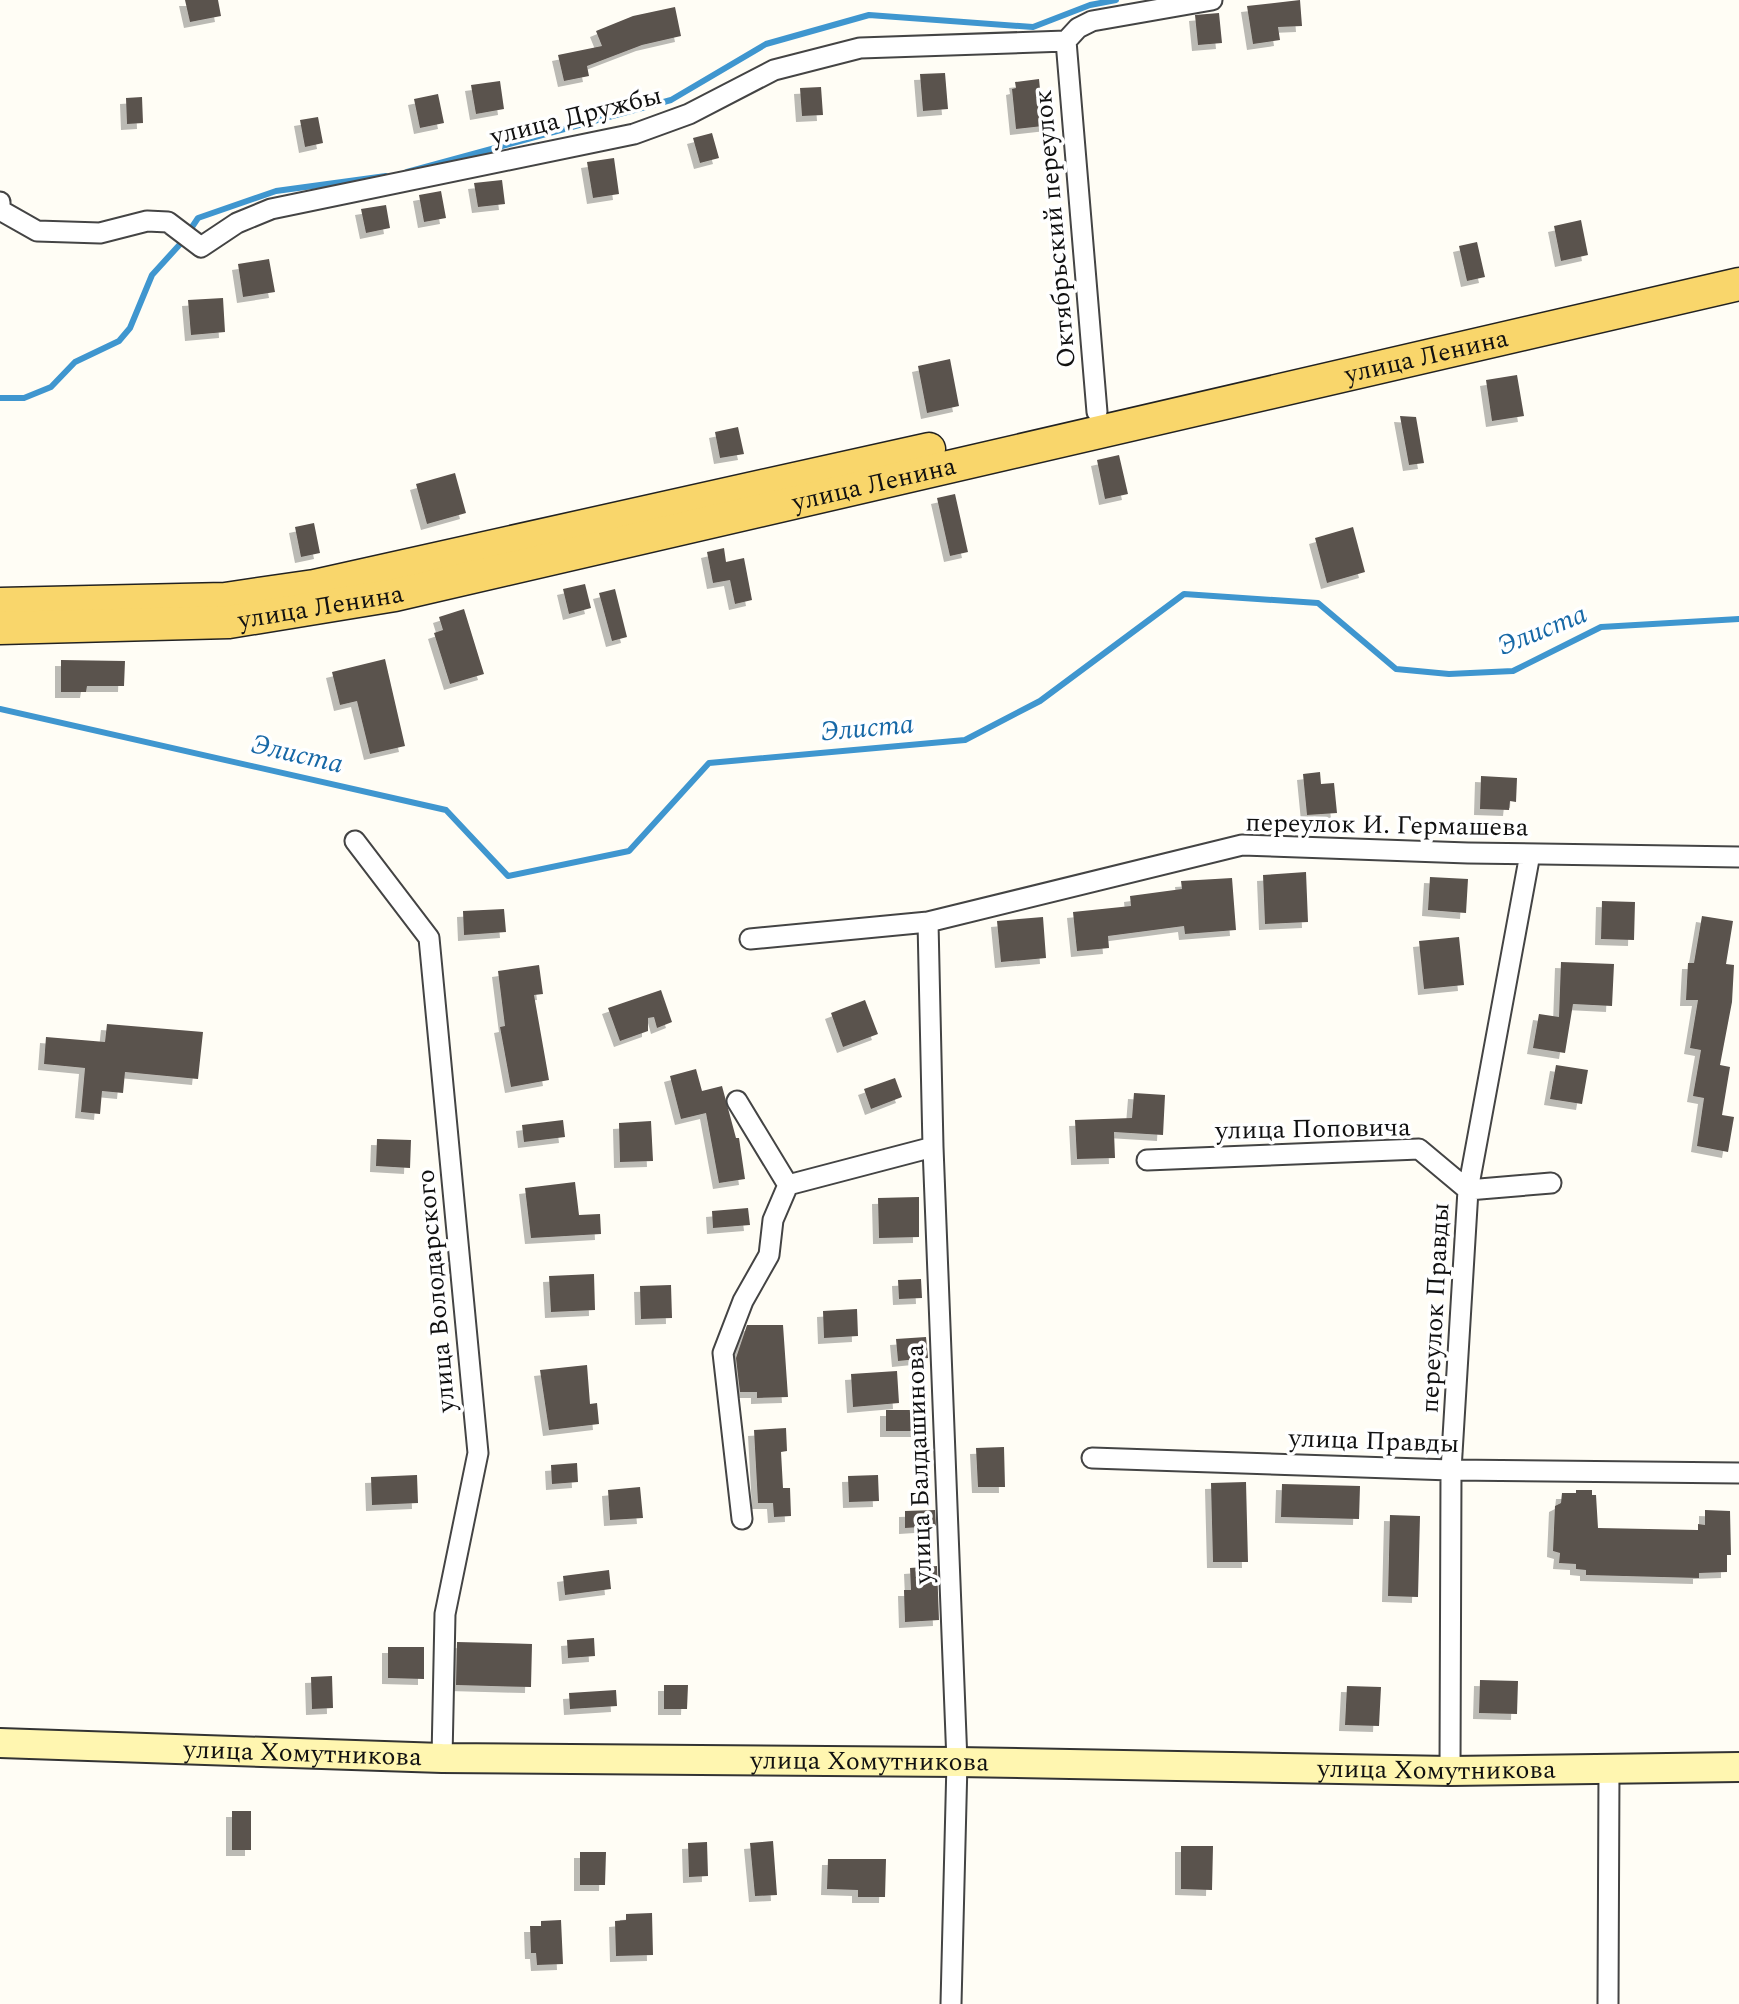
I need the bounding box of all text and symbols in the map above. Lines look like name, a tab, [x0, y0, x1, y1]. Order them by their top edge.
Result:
street label: улица Дружбы	[485, 75, 666, 157]
street label: Октябрьский переулок	[1023, 88, 1087, 370]
street label: улица Ленина	[1340, 318, 1513, 395]
street label: улица Ленина	[787, 446, 960, 523]
street label: улица Ленина	[234, 574, 408, 640]
water label: Элиста	[1490, 593, 1594, 667]
water label: Элиста	[818, 702, 916, 754]
water label: Элиста	[246, 723, 348, 785]
street label: переулок И. Гермашева	[1245, 803, 1529, 847]
street label: улица Поповича	[1214, 1107, 1411, 1151]
street label: улица Володарского	[405, 1168, 467, 1415]
street label: переулок Правды	[1410, 1202, 1460, 1414]
street label: улица Балдашинова	[895, 1343, 943, 1586]
street label: улица Правды	[1287, 1418, 1460, 1464]
street label: улица Хомутникова	[182, 1729, 423, 1777]
street label: улица Хомутникова	[749, 1740, 990, 1783]
street label: улица Хомутникова	[1316, 1749, 1557, 1791]

